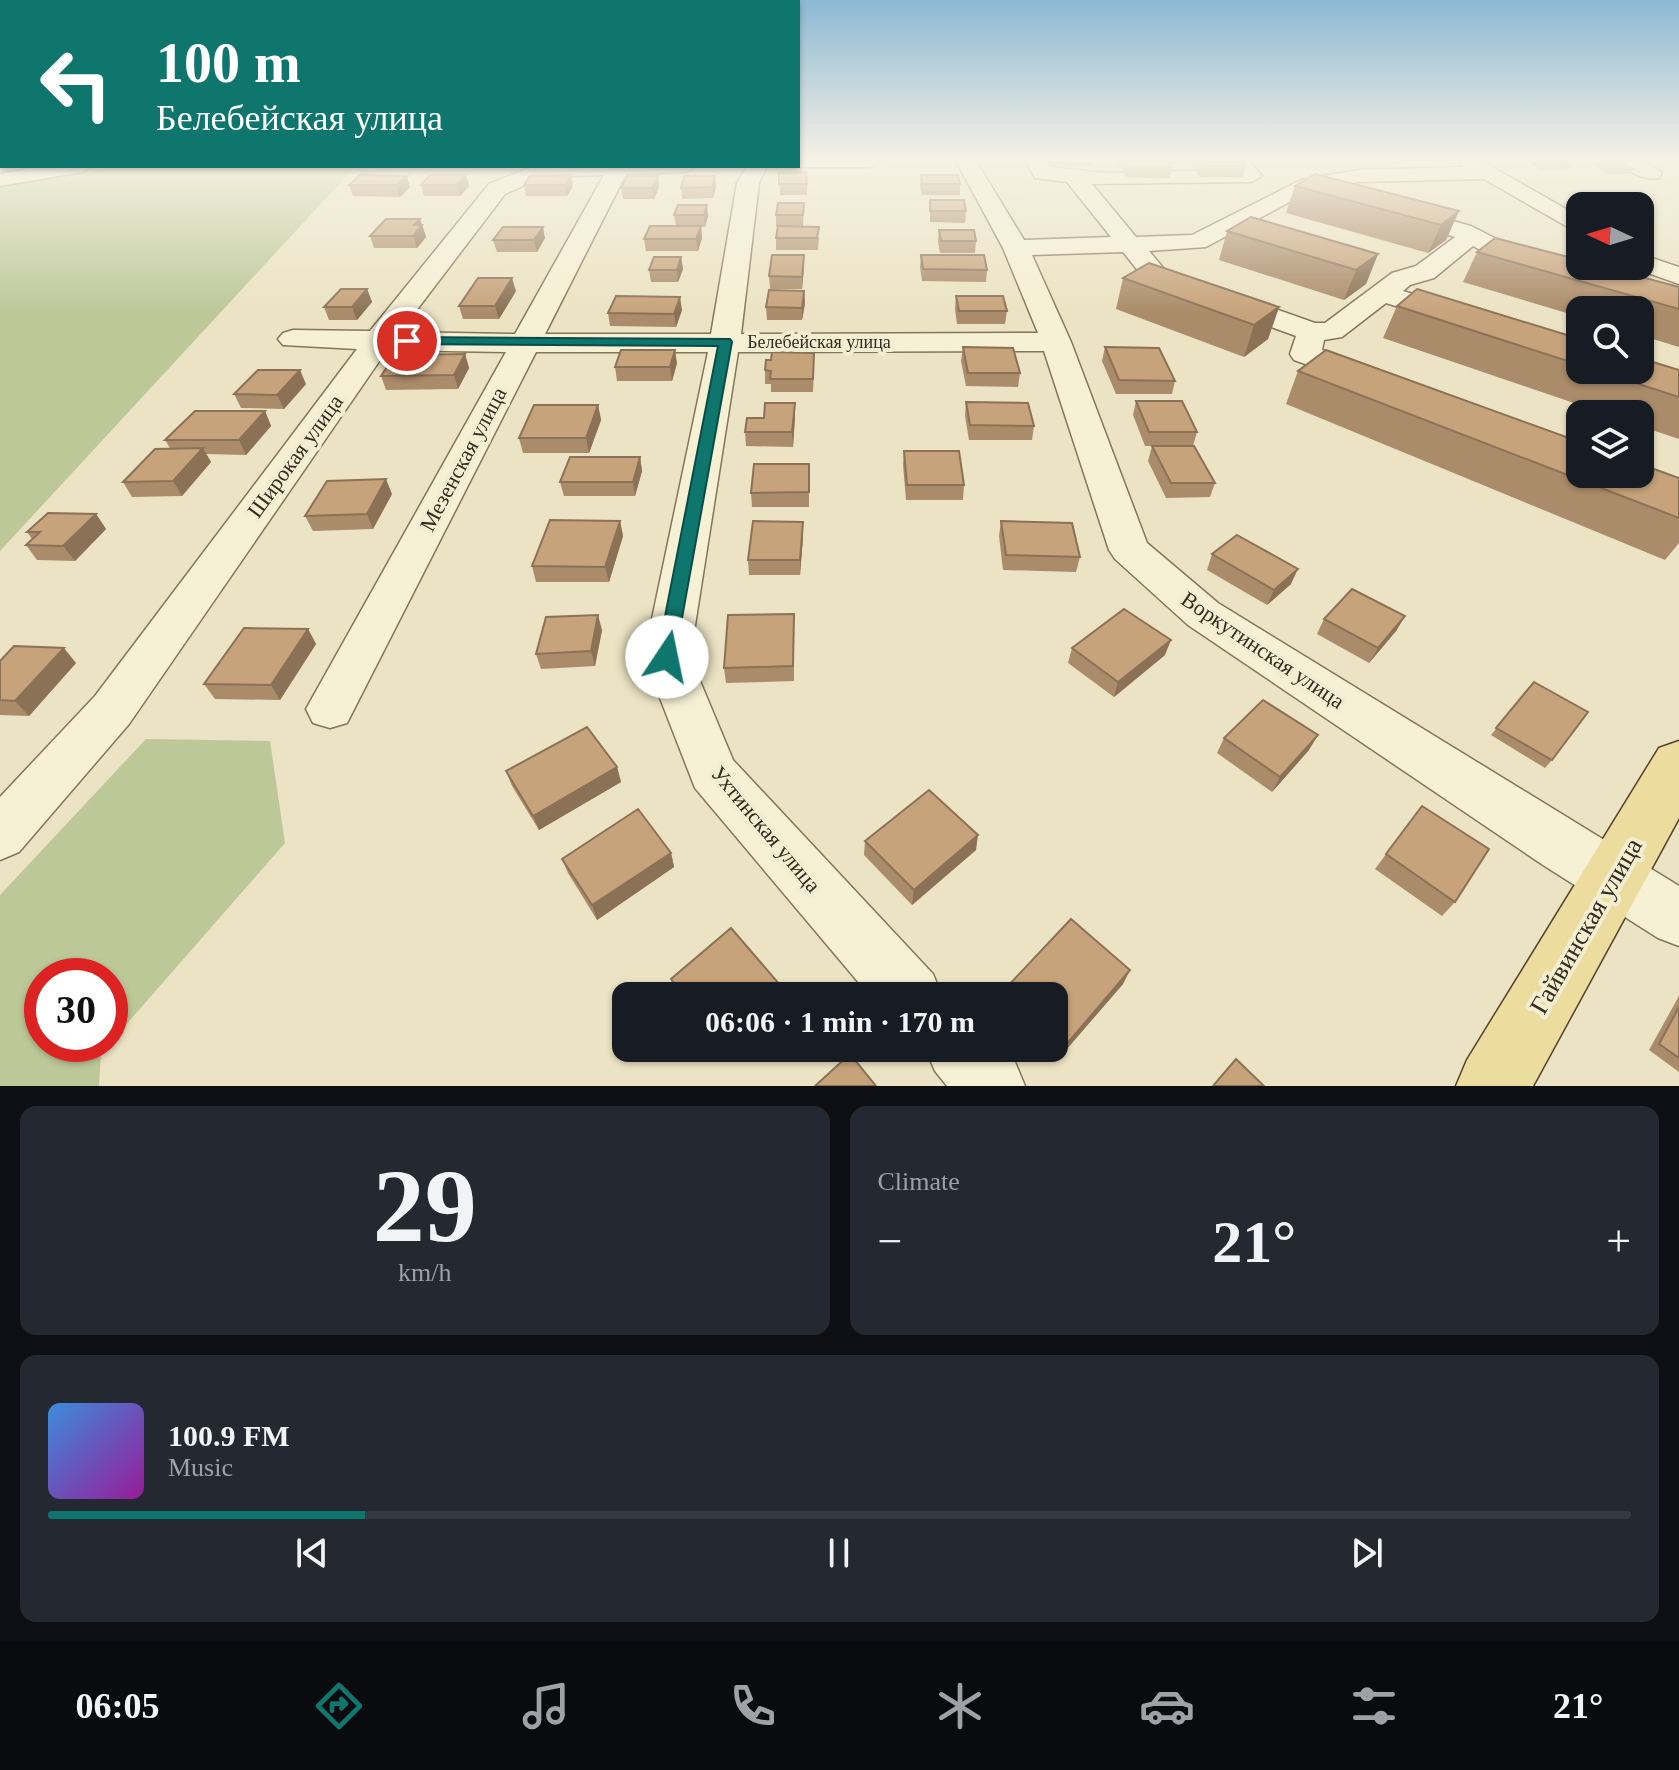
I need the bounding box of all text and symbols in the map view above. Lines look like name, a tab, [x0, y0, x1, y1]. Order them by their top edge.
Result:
icon: left	[24, 32, 128, 136]
text: 100 m	[156, 32, 301, 94]
text: Белебейская улица	[156, 98, 443, 138]
north arrow	[1566, 192, 1654, 280]
map controls	[1566, 192, 1654, 488]
button: search	[1566, 296, 1654, 384]
pin	[373, 307, 441, 375]
icon: arrive	[385, 319, 429, 363]
street label: Белебейская улица	[747, 332, 891, 352]
street label: Мезенская улица	[415, 383, 512, 535]
street label: Широкая улица	[242, 389, 348, 522]
button: layers	[1566, 400, 1654, 488]
street label: Воркутинская улица	[1177, 586, 1349, 714]
position arrow	[625, 615, 709, 699]
street label: Ухтинская улица	[706, 761, 826, 897]
street label: Гайвинская улица	[1524, 833, 1648, 1019]
speed limit sign: 30	[24, 958, 128, 1062]
text: 06:06 · 1 min · 170 m	[705, 1005, 975, 1038]
text: 29	[373, 1148, 477, 1263]
text: Climate	[878, 1167, 960, 1196]
text: 21°	[1212, 1209, 1296, 1275]
text: −	[878, 1217, 902, 1266]
text: +	[1606, 1217, 1631, 1266]
text: km/h	[398, 1258, 451, 1287]
text: 100.9 FM	[168, 1419, 290, 1452]
text: Music	[168, 1453, 233, 1482]
icon: previous	[290, 1531, 334, 1575]
icon: pause	[817, 1531, 861, 1575]
icon: next	[1345, 1531, 1389, 1575]
icon: directions	[311, 1678, 367, 1734]
icon: music	[518, 1678, 574, 1734]
icon: phone	[725, 1678, 781, 1734]
icon: climate	[932, 1678, 988, 1734]
icon: car	[1139, 1678, 1195, 1734]
icon: filters	[1346, 1678, 1402, 1734]
text: 06:05	[76, 1686, 160, 1726]
text: 21°	[1553, 1686, 1603, 1726]

